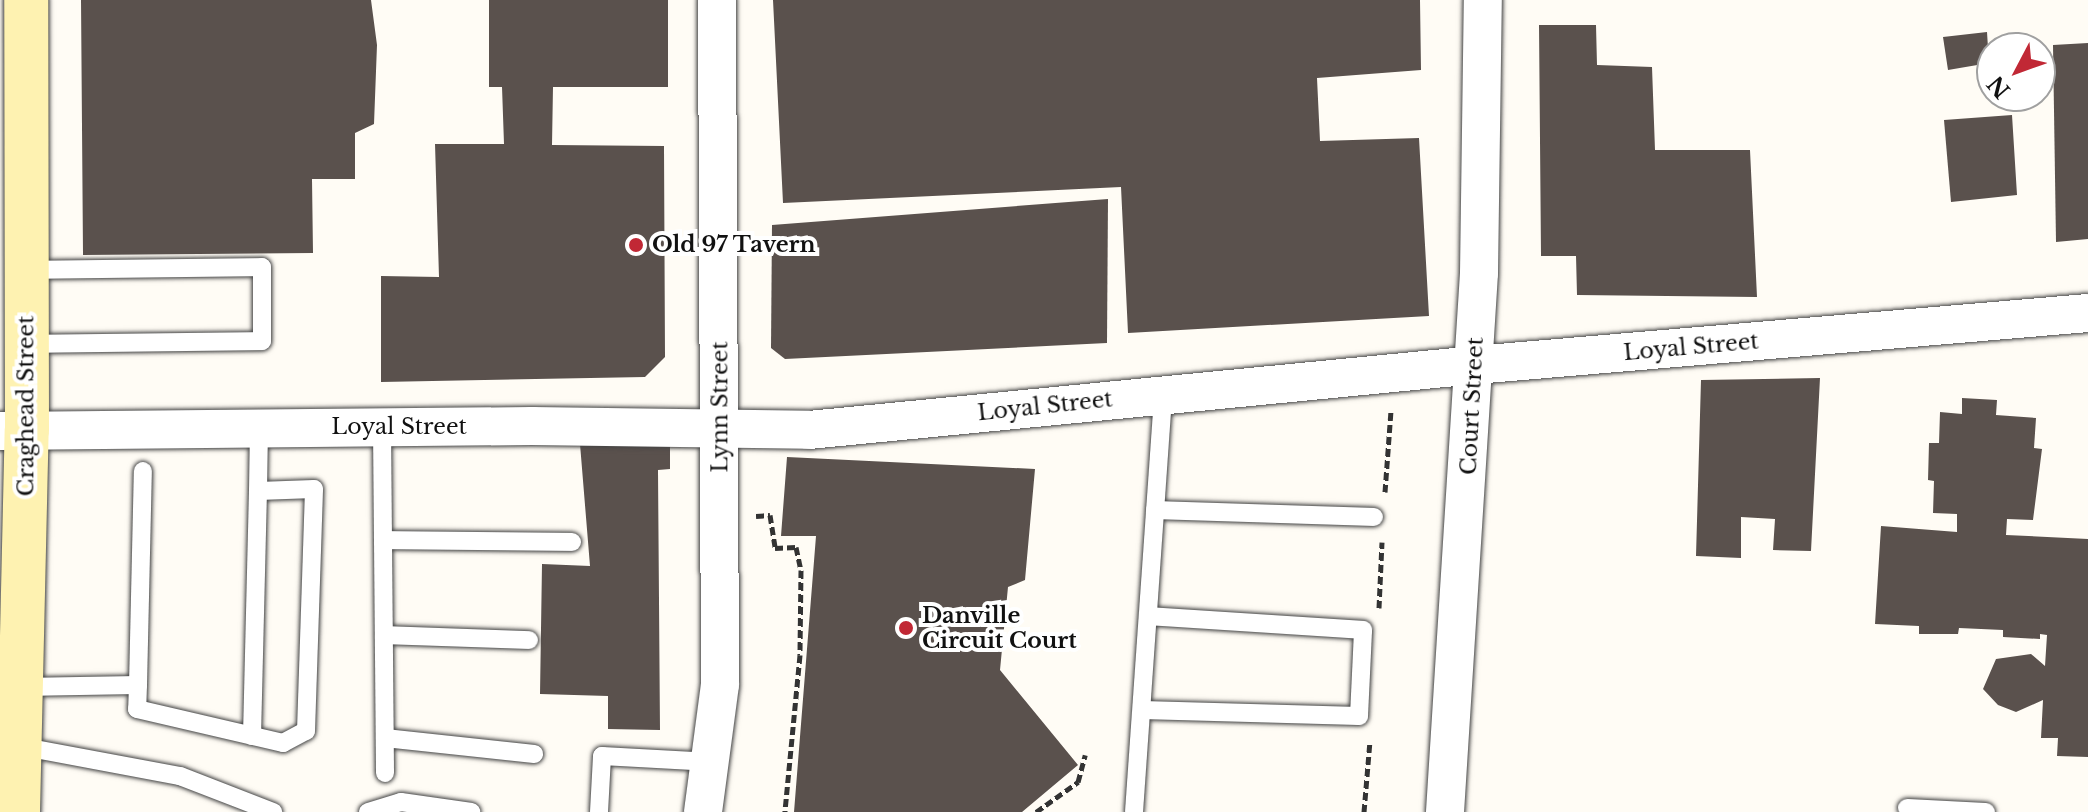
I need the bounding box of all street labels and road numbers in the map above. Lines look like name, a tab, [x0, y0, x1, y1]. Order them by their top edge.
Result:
street label: Craghead Street	[13, 316, 39, 496]
street label: Loyal Street	[1622, 328, 1760, 366]
street label: Court Street	[1455, 336, 1489, 476]
street label: Lynn Street	[707, 341, 733, 473]
street label: Loyal Street	[976, 386, 1114, 426]
street label: Loyal Street	[331, 414, 467, 440]

